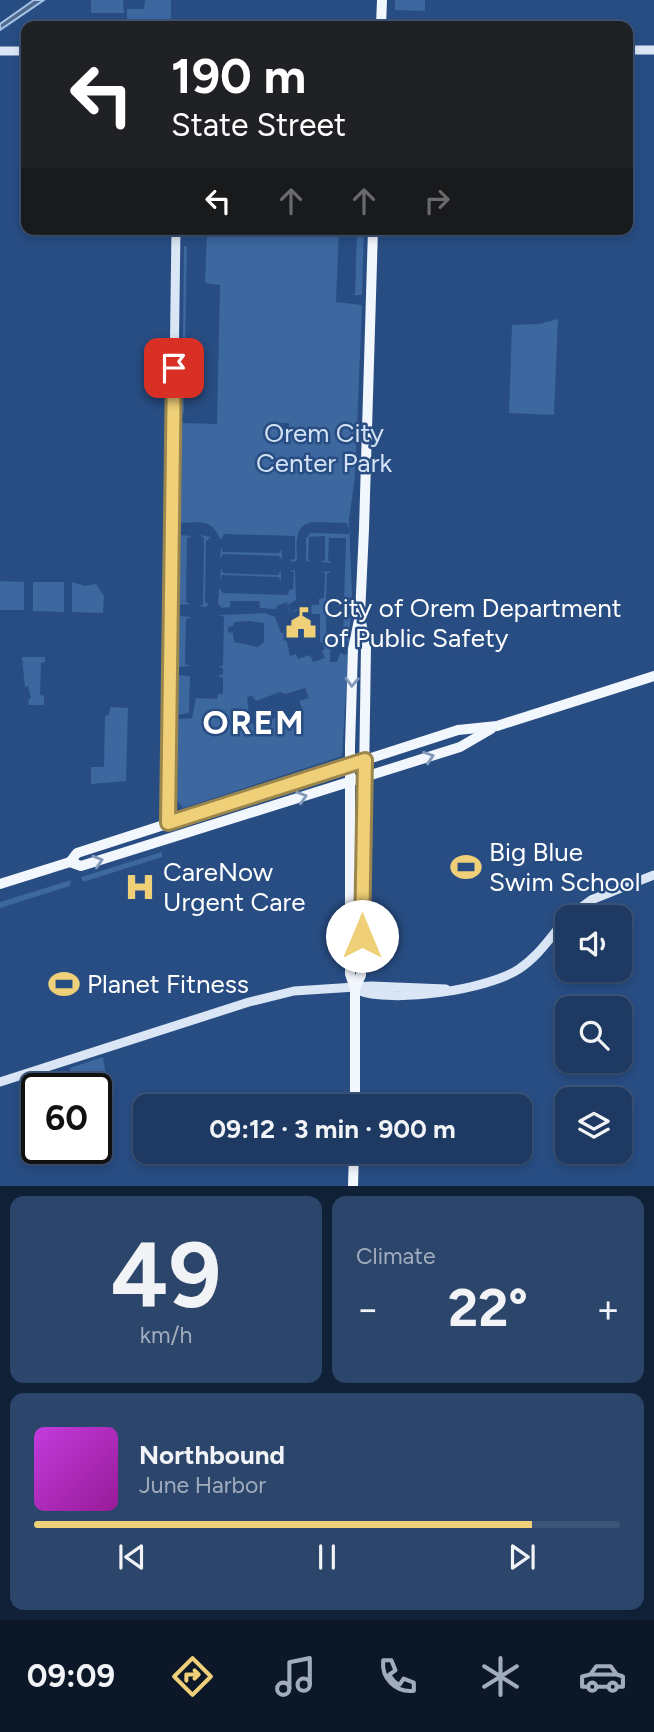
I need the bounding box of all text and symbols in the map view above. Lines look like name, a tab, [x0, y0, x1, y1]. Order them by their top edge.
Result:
text: 190 m	[171, 46, 306, 105]
icon: left	[56, 49, 147, 140]
text: State Street	[171, 106, 346, 144]
icon: left	[199, 182, 237, 220]
icon: ahead	[272, 182, 310, 220]
icon: ahead	[345, 182, 383, 220]
icon: right	[418, 182, 456, 220]
pin	[144, 338, 204, 398]
icon: arrive	[155, 349, 193, 387]
park label: Orem City Center Park	[256, 417, 392, 479]
place label: City of Orem Department of Public Safety	[324, 592, 622, 654]
public building icon: City of Orem Department of Public Safety	[284, 606, 318, 640]
one-way arrow	[345, 677, 360, 688]
district label: OREM	[203, 703, 305, 742]
one-way arrow	[422, 751, 434, 765]
one-way arrow	[296, 791, 308, 806]
place label: Big Blue Swim School	[489, 836, 640, 898]
sports icon: Big Blue Swim School	[449, 850, 483, 884]
one-way arrow	[91, 854, 103, 869]
place label: CareNow Urgent Care	[163, 856, 305, 918]
hospital icon: CareNow Urgent Care	[123, 870, 157, 904]
position arrow	[325, 899, 399, 973]
map controls	[555, 905, 632, 1164]
button: sound	[555, 905, 632, 982]
sports icon: Planet Fitness	[47, 967, 81, 1001]
place label: Planet Fitness	[87, 968, 249, 1000]
button: search	[555, 996, 632, 1073]
speed limit sign: 60	[21, 1073, 112, 1164]
button: layers	[555, 1087, 632, 1164]
text: 09:12 · 3 min · 900 m	[209, 1113, 456, 1145]
text: 49	[111, 1221, 221, 1330]
text: Climate	[356, 1242, 435, 1270]
text: 22°	[448, 1277, 528, 1339]
text: −	[356, 1286, 380, 1332]
text: +	[596, 1286, 620, 1332]
text: km/h	[140, 1321, 192, 1349]
text: Northbound	[139, 1439, 285, 1471]
text: June Harbor	[139, 1471, 266, 1499]
icon: previous	[113, 1538, 151, 1576]
icon: pause	[308, 1538, 346, 1576]
icon: next	[503, 1538, 541, 1576]
icon: directions	[168, 1652, 217, 1701]
icon: music	[271, 1652, 320, 1701]
icon: phone	[373, 1652, 422, 1701]
icon: climate	[476, 1652, 525, 1701]
icon: car	[578, 1652, 627, 1701]
text: 09:09	[27, 1657, 115, 1695]

